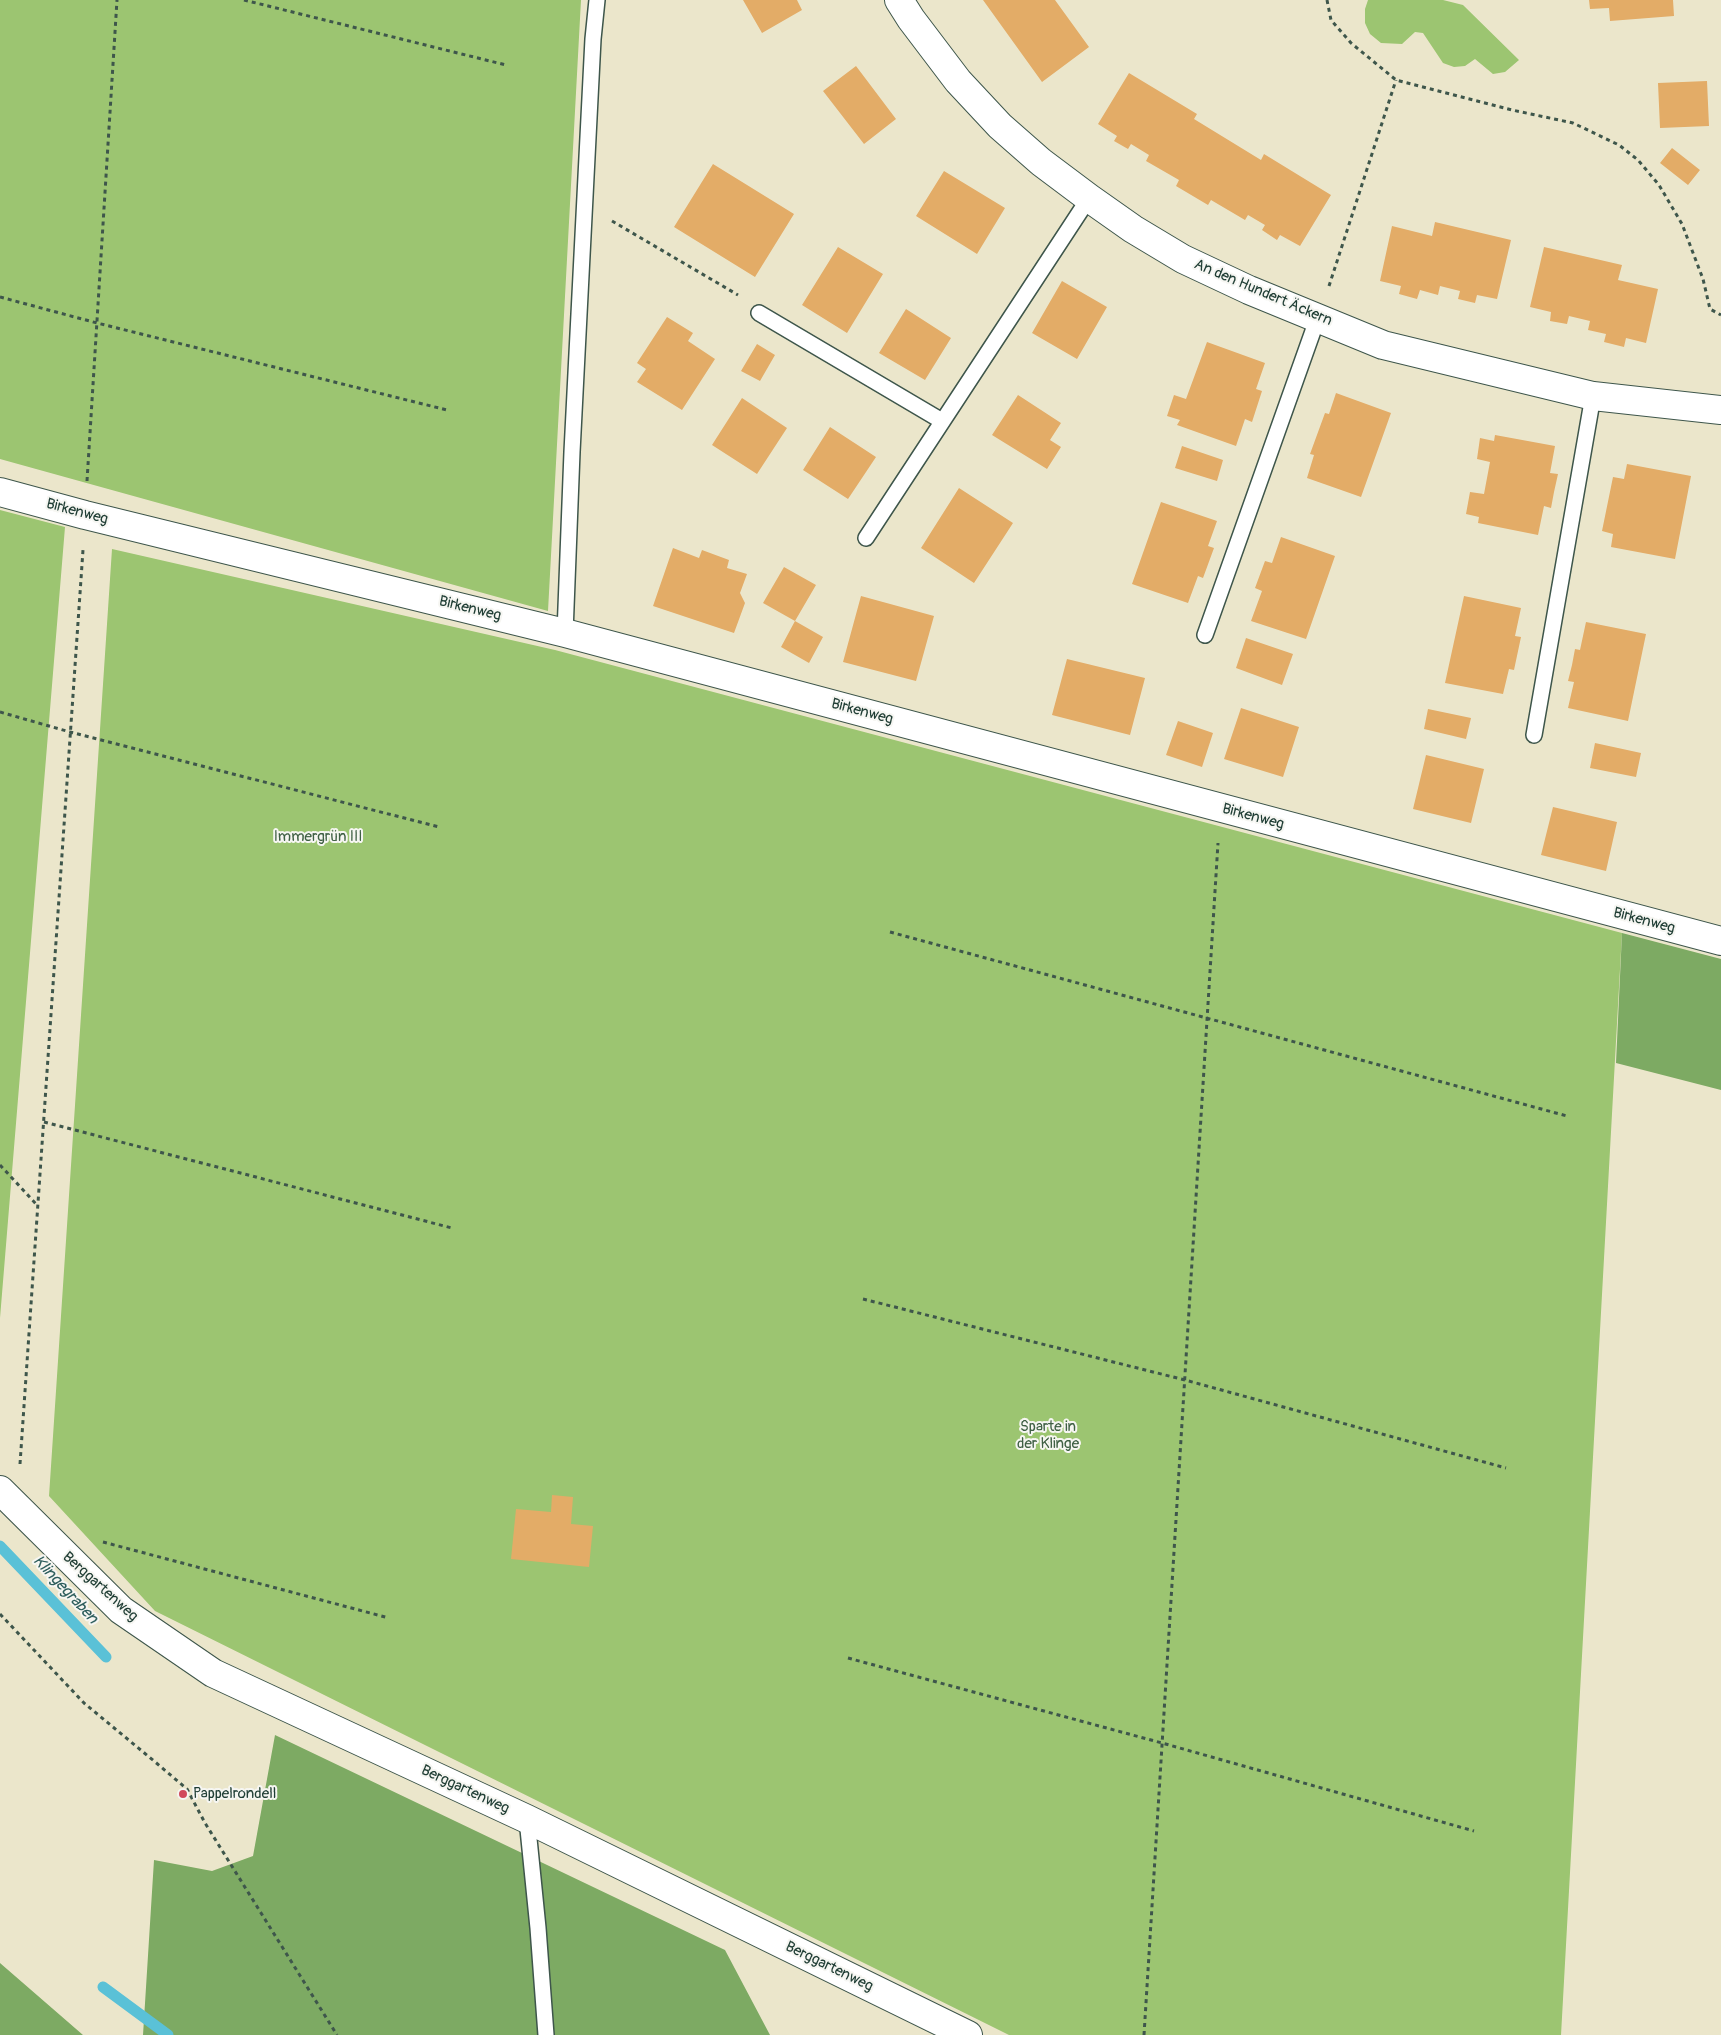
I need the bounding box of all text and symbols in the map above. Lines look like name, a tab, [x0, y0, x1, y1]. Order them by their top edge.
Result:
street label: An den Hundert Äckern	[1191, 256, 1335, 330]
street label: Birkenweg	[44, 495, 110, 529]
street label: Birkenweg	[437, 593, 503, 625]
street label: Birkenweg	[829, 695, 895, 729]
street label: Birkenweg	[1220, 800, 1286, 834]
park label: Immergrün III	[274, 828, 362, 846]
street label: Birkenweg	[1611, 904, 1677, 938]
park label: Sparte in der Klinge	[1017, 1418, 1079, 1453]
street label: Berggartenweg	[59, 1548, 141, 1626]
water label: Klingegraben	[28, 1552, 102, 1628]
street label: Berggartenweg	[418, 1762, 512, 1818]
place label: Pappelrondell	[193, 1785, 276, 1803]
marker: Pappelrondell	[177, 1788, 189, 1800]
street label: Berggartenweg	[782, 1938, 876, 1996]

